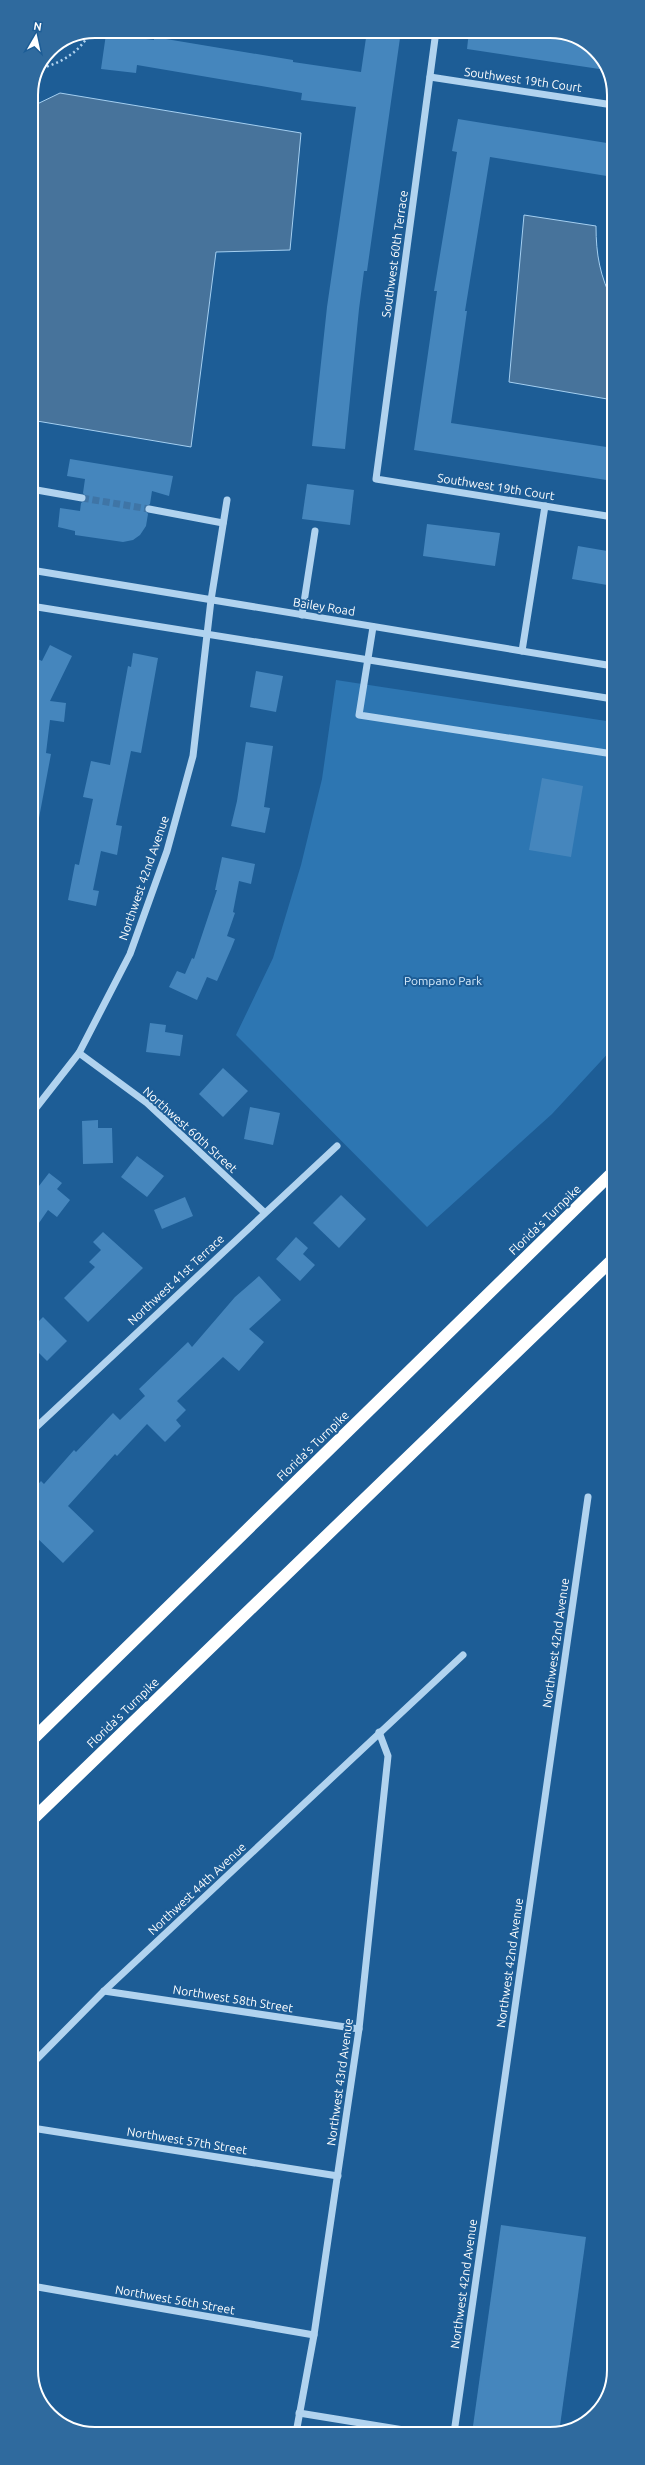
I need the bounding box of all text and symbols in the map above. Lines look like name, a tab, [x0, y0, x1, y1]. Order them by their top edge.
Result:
north arrow	[16, 16, 56, 56]
text: N	[33, 20, 43, 33]
street label: Southwest 19th Court	[463, 65, 583, 94]
street label: Southwest 60th Terrace	[379, 189, 410, 318]
street label: Southwest 19th Court	[436, 471, 556, 502]
street label: Bailey Road	[292, 595, 356, 618]
street label: Northwest 42nd Avenue	[116, 814, 171, 942]
park label: Pompano Park	[404, 974, 482, 987]
street label: Northwest 60th Street	[141, 1084, 240, 1175]
street label: Florida's Turnpike	[506, 1182, 583, 1257]
street label: Northwest 41st Terrace	[125, 1232, 226, 1328]
street label: Florida's Turnpike	[274, 1408, 351, 1483]
street label: Northwest 42nd Avenue	[540, 1577, 571, 1709]
street label: Florida's Turnpike	[84, 1675, 161, 1750]
street label: Northwest 44th Avenue	[145, 1840, 248, 1937]
street label: Northwest 42nd Avenue	[494, 1897, 525, 2029]
street label: Northwest 58th Street	[172, 1983, 294, 2014]
street label: Northwest 43rd Avenue	[324, 2017, 355, 2146]
street label: Northwest 57th Street	[126, 2125, 248, 2156]
street label: Northwest 42nd Avenue	[448, 2218, 479, 2350]
street label: Northwest 56th Street	[114, 2283, 236, 2317]

